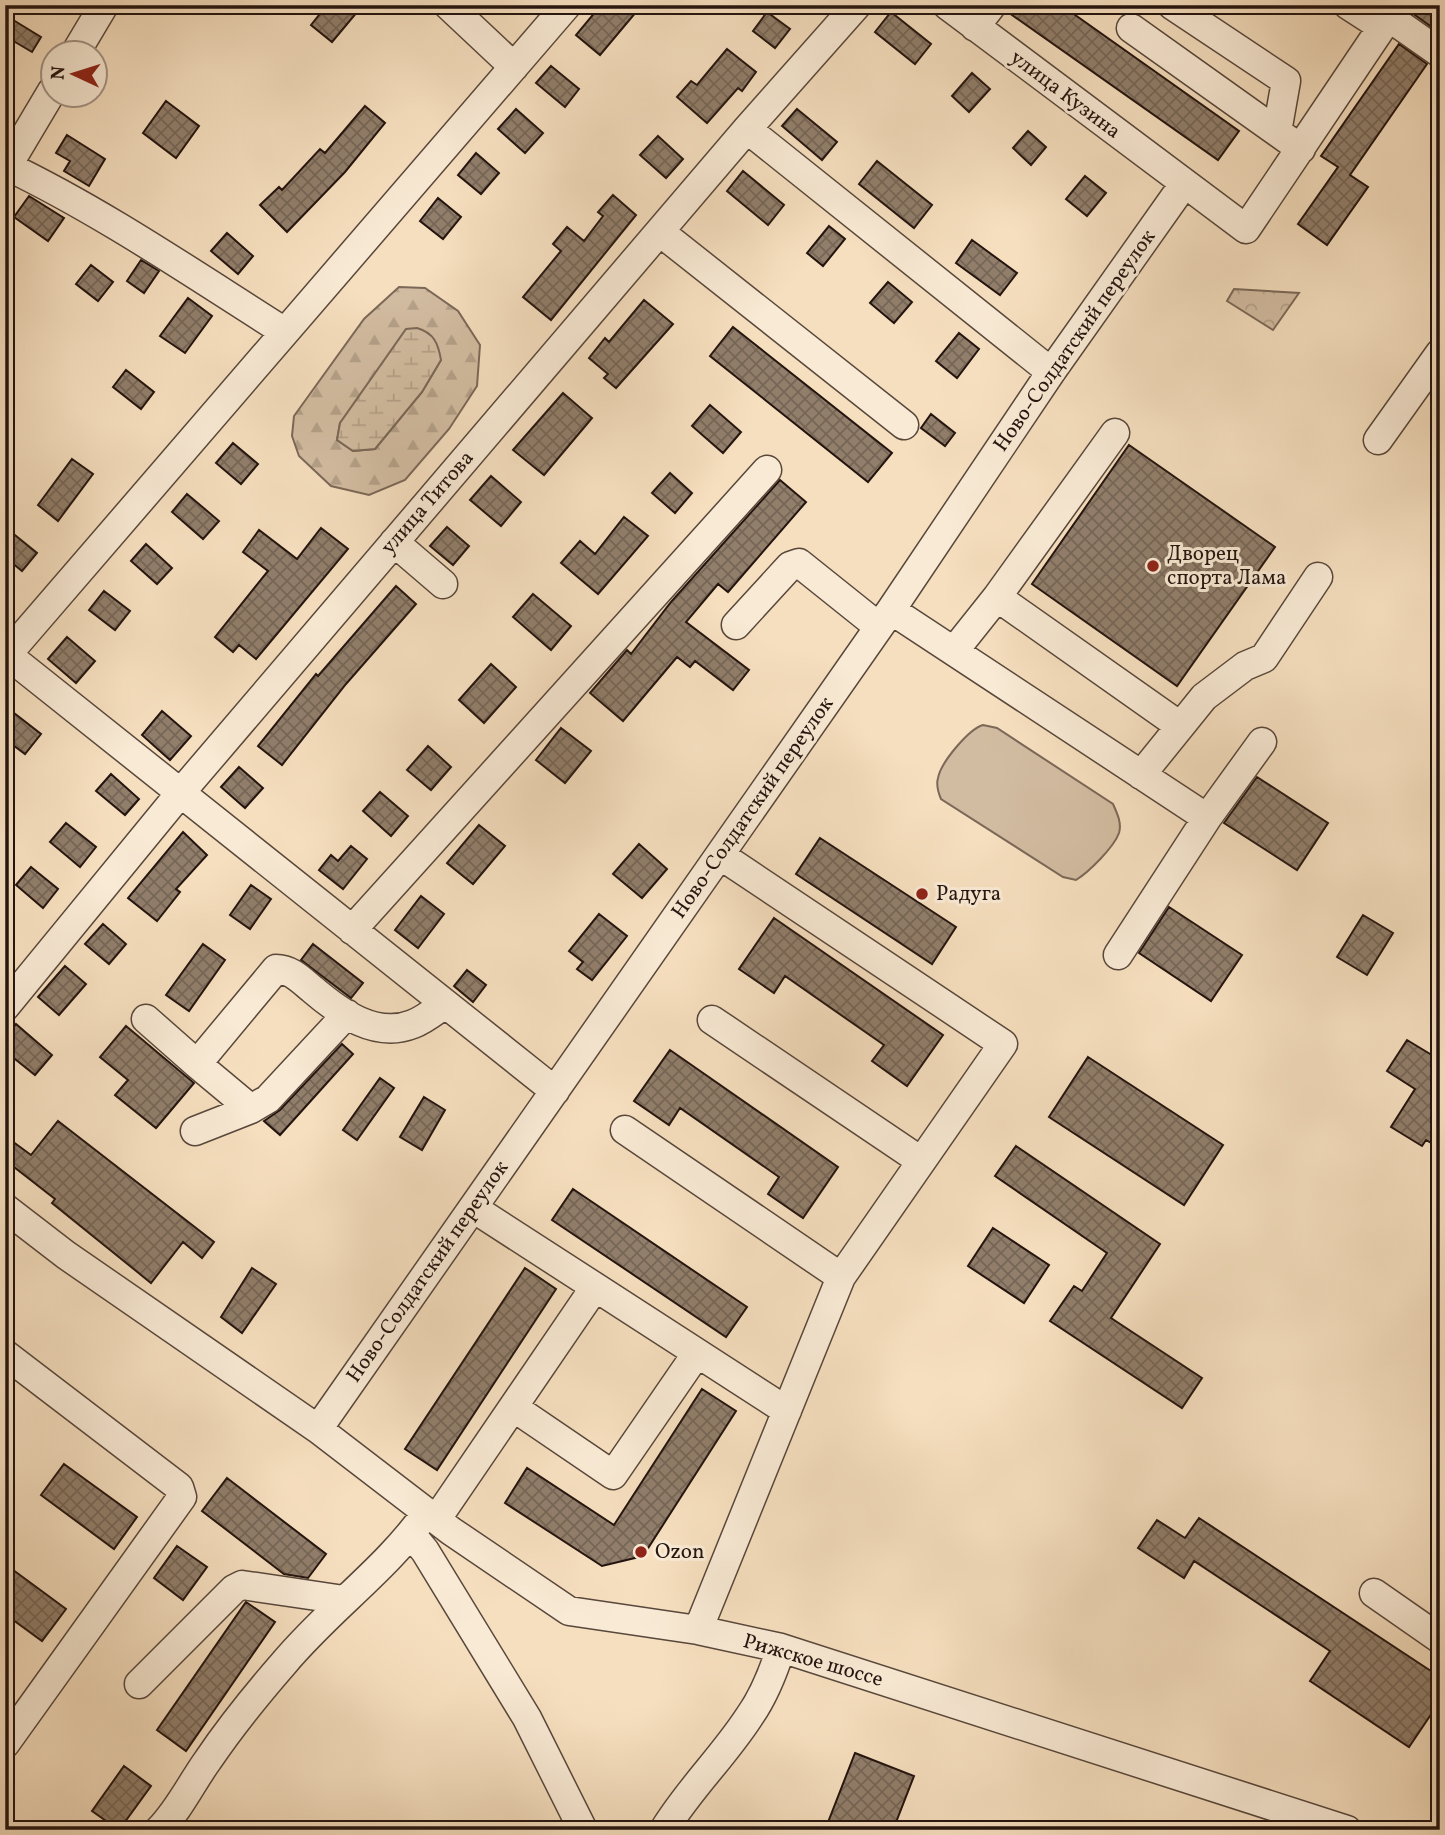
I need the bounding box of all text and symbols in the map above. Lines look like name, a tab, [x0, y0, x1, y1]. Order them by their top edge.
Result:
north arrow	[38, 38, 108, 108]
street label: улица Кузина	[1004, 44, 1126, 146]
text: N	[46, 65, 73, 81]
street label: Ново-Солдатский переулок	[987, 224, 1163, 458]
street label: улица Титова	[375, 445, 481, 561]
place label: Дворец спорта Лама	[1167, 540, 1286, 593]
marker: Дворец спорта Лама	[1145, 558, 1161, 574]
street label: Ново-Солдатский переулок	[665, 691, 841, 925]
place label: Радуга	[936, 880, 1001, 909]
marker: Радуга	[914, 886, 930, 902]
street label: Ново-Солдатский переулок	[340, 1155, 516, 1389]
place label: Ozon	[655, 1538, 705, 1567]
marker: Ozon	[633, 1544, 649, 1560]
street label: Рижское шоссе	[740, 1627, 886, 1695]

